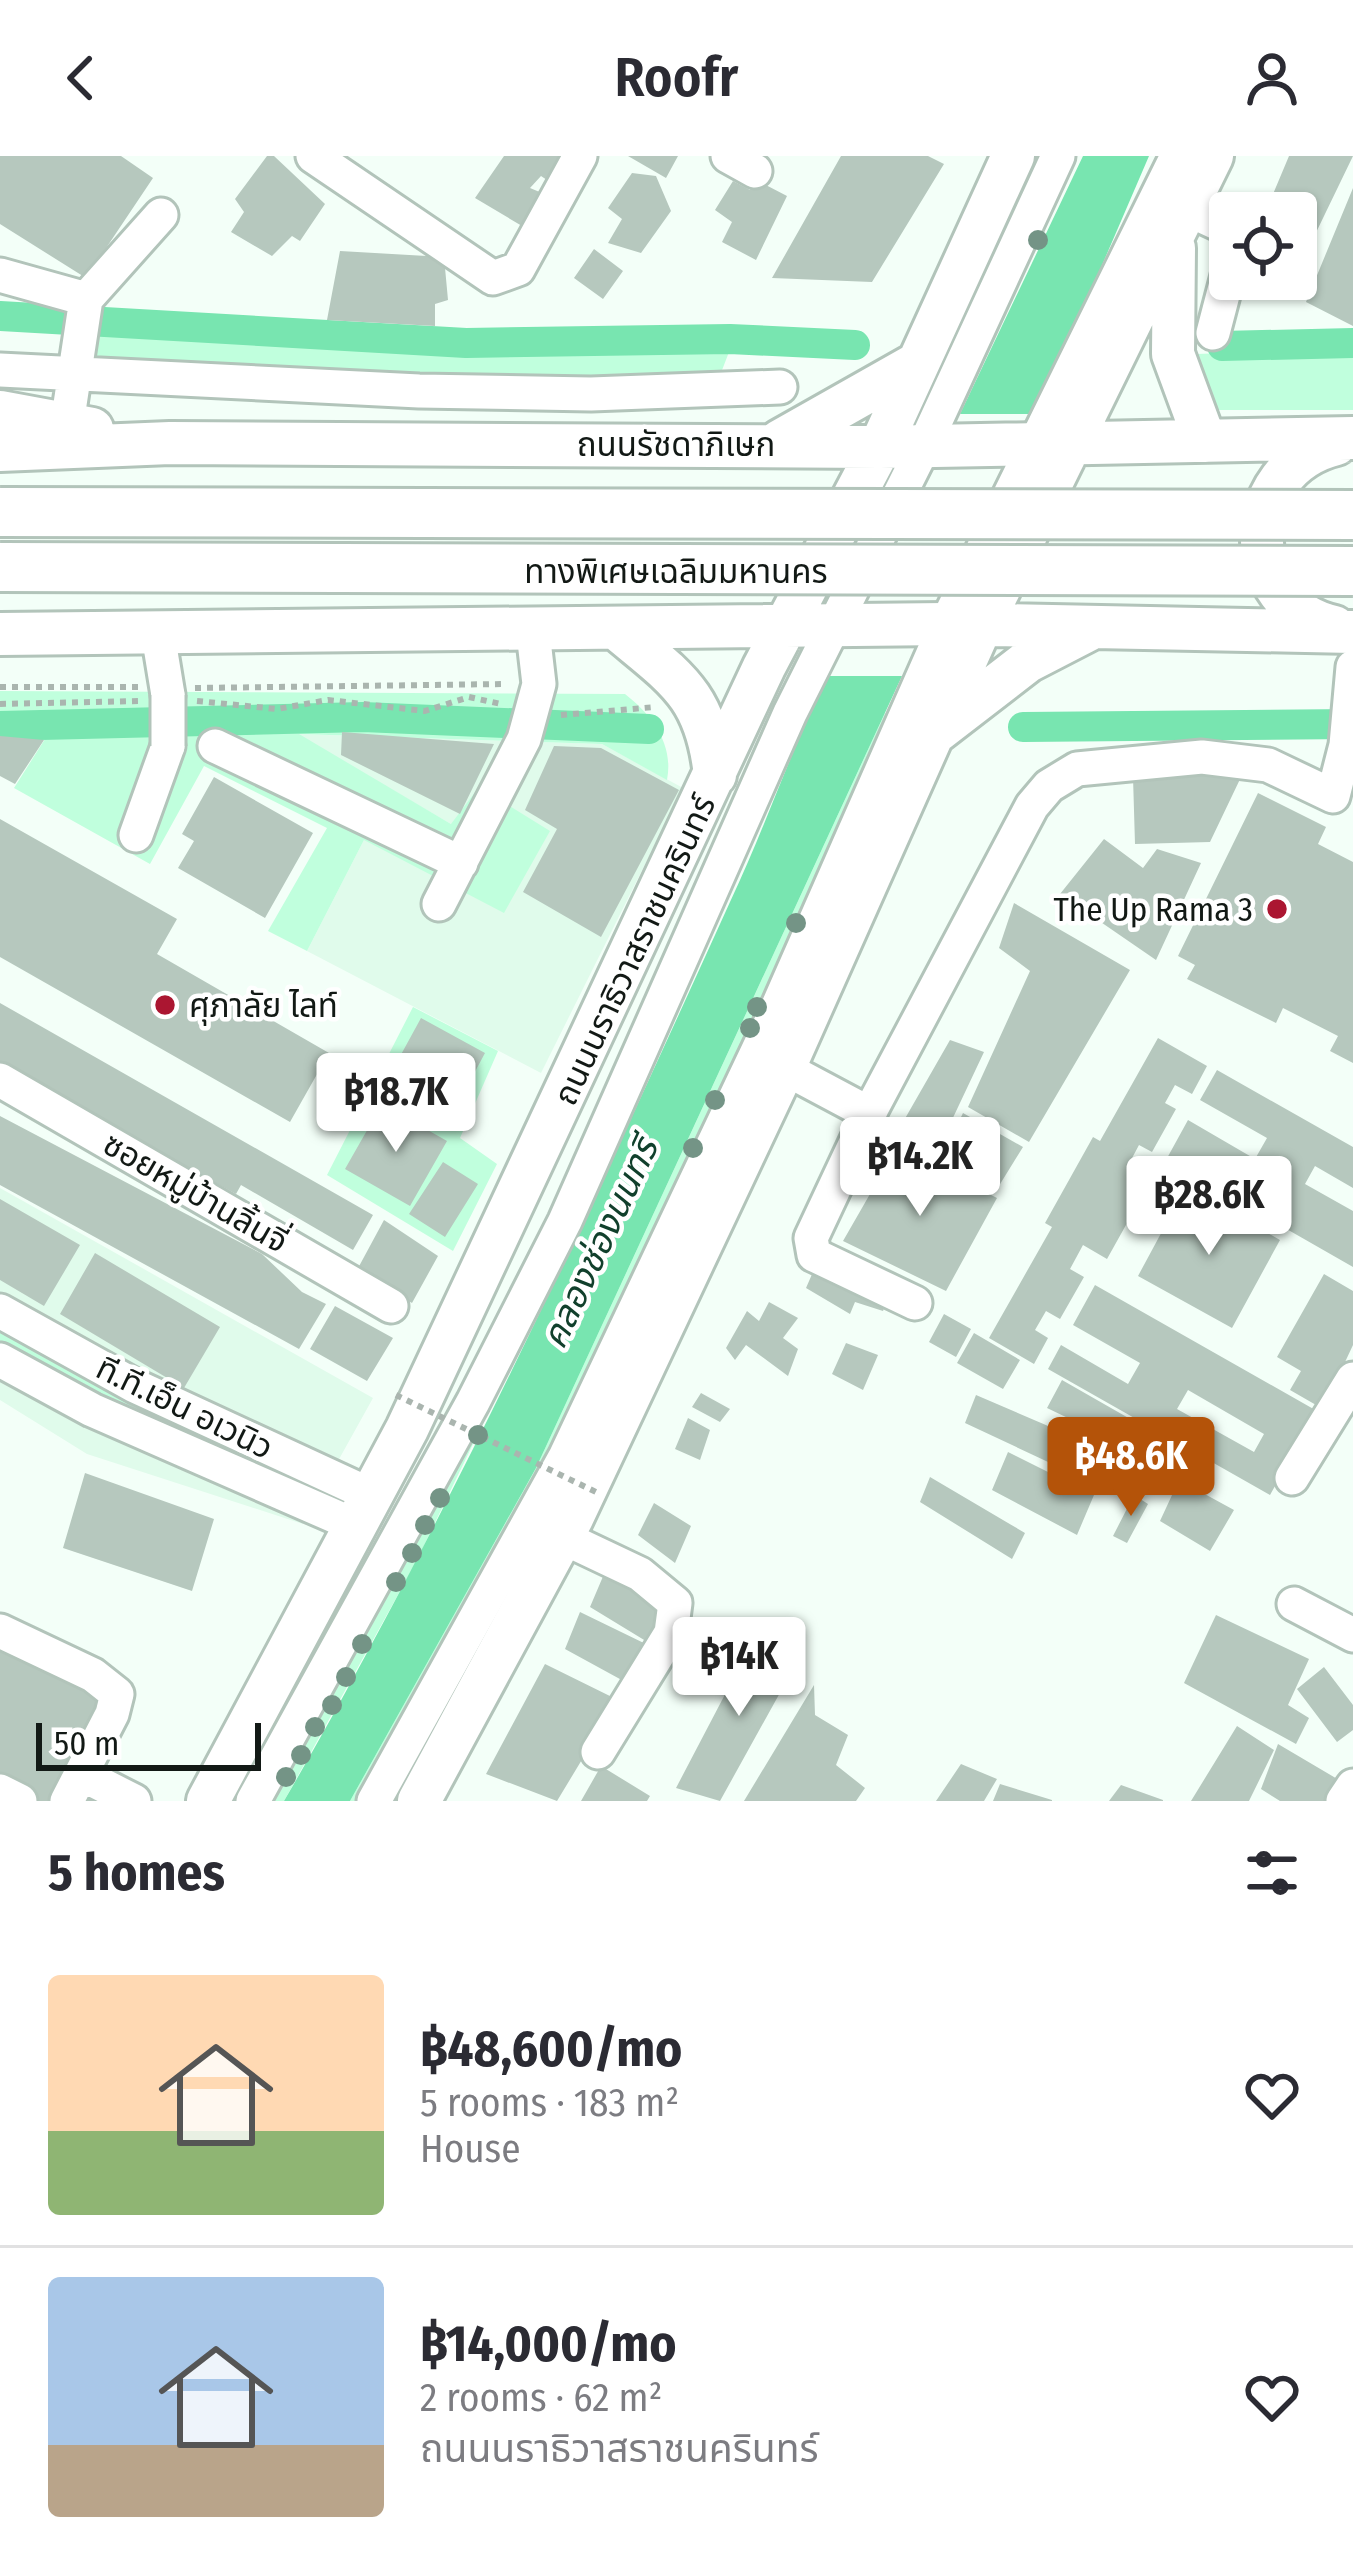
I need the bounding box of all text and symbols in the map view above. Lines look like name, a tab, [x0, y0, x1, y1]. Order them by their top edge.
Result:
icon: back	[48, 45, 114, 111]
icon: person	[1239, 45, 1305, 111]
text: Roofr	[615, 46, 738, 110]
map controls	[1209, 192, 1317, 300]
button: locate	[1209, 192, 1317, 300]
street label: ถนนรัชดาภิเษก	[577, 425, 775, 465]
street label: ทางพิเศษเฉลิมมหานคร	[524, 552, 828, 592]
street label: ถนนนราธิวาสราชนครินทร์	[546, 788, 725, 1112]
place label: The Up Rama 3	[1054, 890, 1253, 930]
marker: The Up Rama 3	[1264, 896, 1290, 922]
place label: ศุภาลัย ไลท์	[189, 986, 338, 1026]
marker: ศุภาลัย ไลท์	[152, 992, 178, 1018]
pin: ฿18.7K	[298, 1053, 494, 1155]
text: ฿18.7K	[344, 1069, 449, 1115]
pin: ฿14.2K	[822, 1117, 1018, 1219]
street label: ซอยหมู่บ้านลิ้นจี่	[96, 1121, 297, 1262]
water label: คลองช่องนนทรี	[532, 1126, 670, 1355]
text: ฿14.2K	[867, 1133, 973, 1179]
pin: ฿28.6K	[1111, 1156, 1307, 1258]
text: ฿28.6K	[1154, 1172, 1265, 1218]
street label: ที.ที.เอ็น อเวนิว	[90, 1348, 279, 1468]
pin: ฿48.6K	[1033, 1417, 1229, 1519]
text: ฿48.6K	[1074, 1433, 1188, 1479]
pin: ฿14K	[668, 1617, 810, 1719]
text: ฿14K	[700, 1633, 778, 1679]
scale bar	[36, 1717, 261, 1770]
text: 50 m	[54, 1724, 119, 1764]
icon: filters	[1239, 1840, 1305, 1906]
text: 5 homes	[48, 1842, 225, 1904]
text: ฿48,600/mo	[420, 2018, 682, 2080]
icon: home	[144, 2023, 288, 2167]
icon: heart	[1239, 2062, 1305, 2128]
text: 5 rooms · 183 m²	[420, 2080, 679, 2126]
text: House	[420, 2126, 520, 2172]
text: ฿14,000/mo	[420, 2313, 676, 2375]
icon: home	[144, 2325, 288, 2469]
icon: heart	[1239, 2364, 1305, 2430]
text: 2 rooms · 62 m²	[420, 2375, 662, 2421]
text: ถนนนราธิวาสราชนครินทร์	[420, 2426, 819, 2472]

